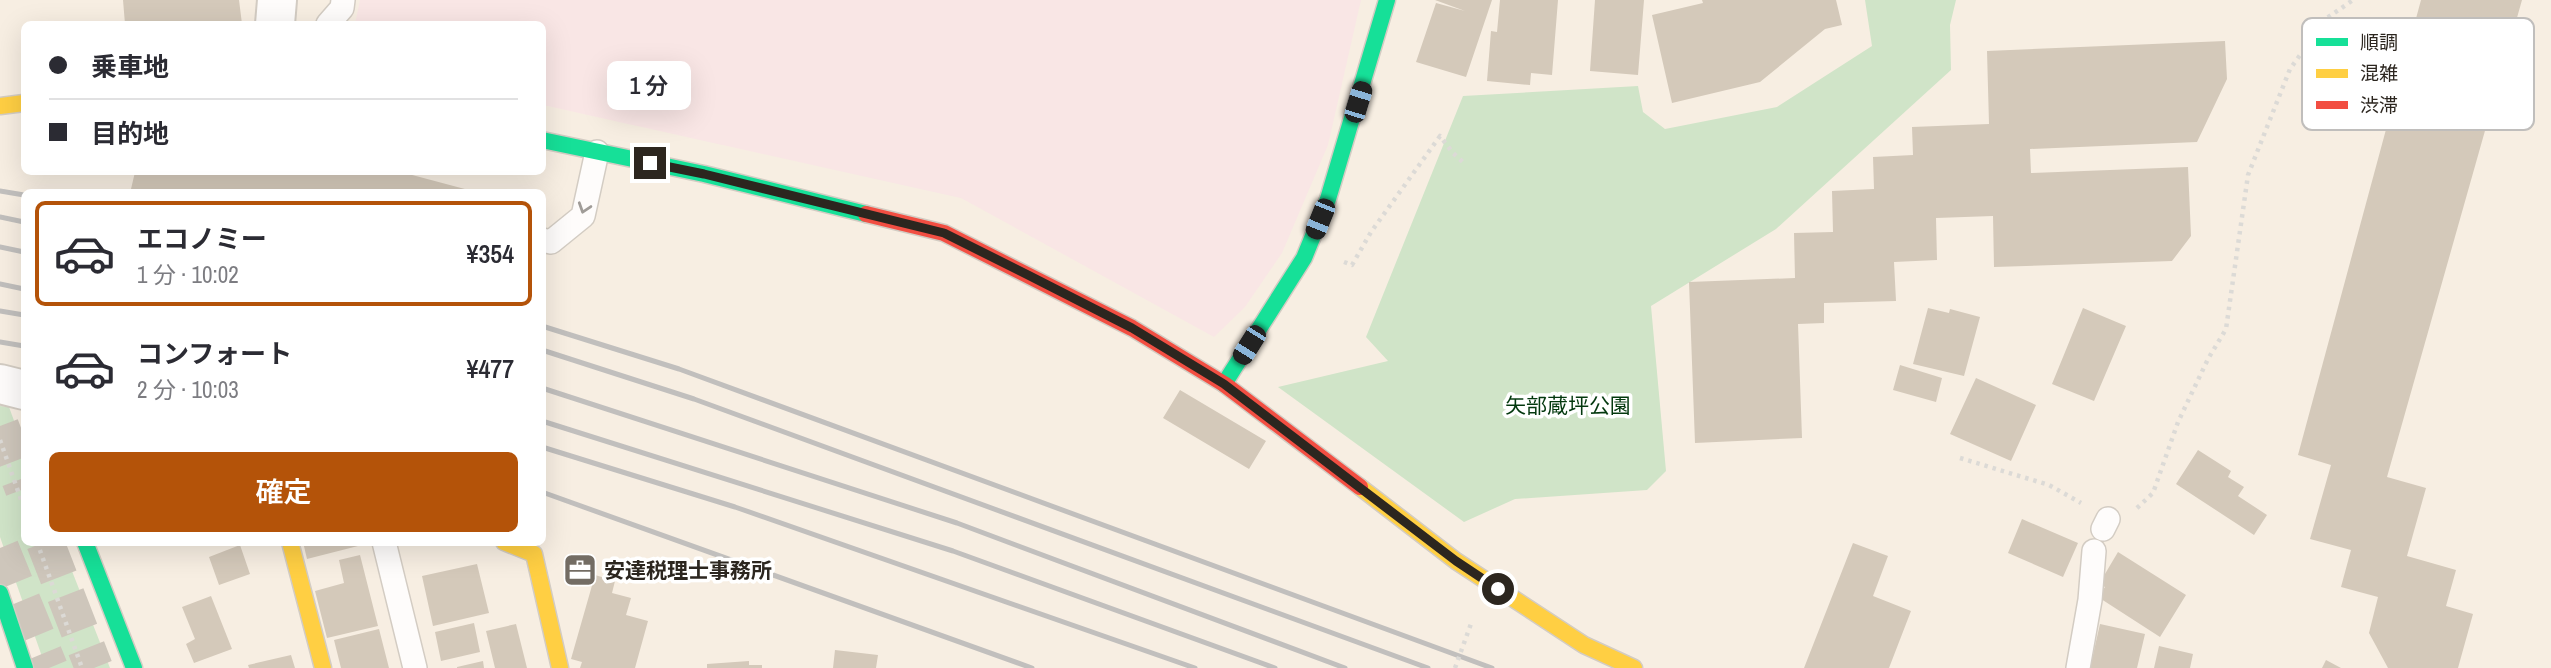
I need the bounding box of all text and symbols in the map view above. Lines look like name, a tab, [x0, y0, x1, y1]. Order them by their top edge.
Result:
legend	[2302, 18, 2534, 130]
text: 順調	[2360, 29, 2398, 55]
text: 乗車地	[91, 49, 169, 84]
text: 混雑	[2360, 60, 2398, 86]
callout: 1 分	[608, 61, 692, 110]
text: 1 分	[630, 70, 668, 101]
car	[1342, 79, 1375, 125]
text: 渋滞	[2360, 92, 2398, 118]
text: 目的地	[91, 116, 169, 151]
route end	[634, 147, 666, 179]
car	[1303, 196, 1338, 242]
one-way arrow	[577, 201, 592, 213]
text: エコノミー	[137, 221, 267, 256]
icon: car	[53, 222, 116, 285]
text: ¥354	[467, 236, 514, 271]
text: 1 分 · 10:02	[137, 259, 239, 290]
car	[1229, 322, 1270, 368]
text: コンフォート	[137, 336, 292, 371]
icon: car	[53, 337, 116, 400]
text: ¥477	[467, 351, 514, 386]
text: 2 分 · 10:03	[137, 374, 239, 405]
park label: 矢部蔵坪公園	[1505, 391, 1631, 420]
button: 確定	[49, 452, 518, 532]
office icon: 安達税理士事務所	[561, 551, 599, 589]
place label: 安達税理士事務所	[604, 556, 772, 585]
route start	[1482, 573, 1514, 605]

